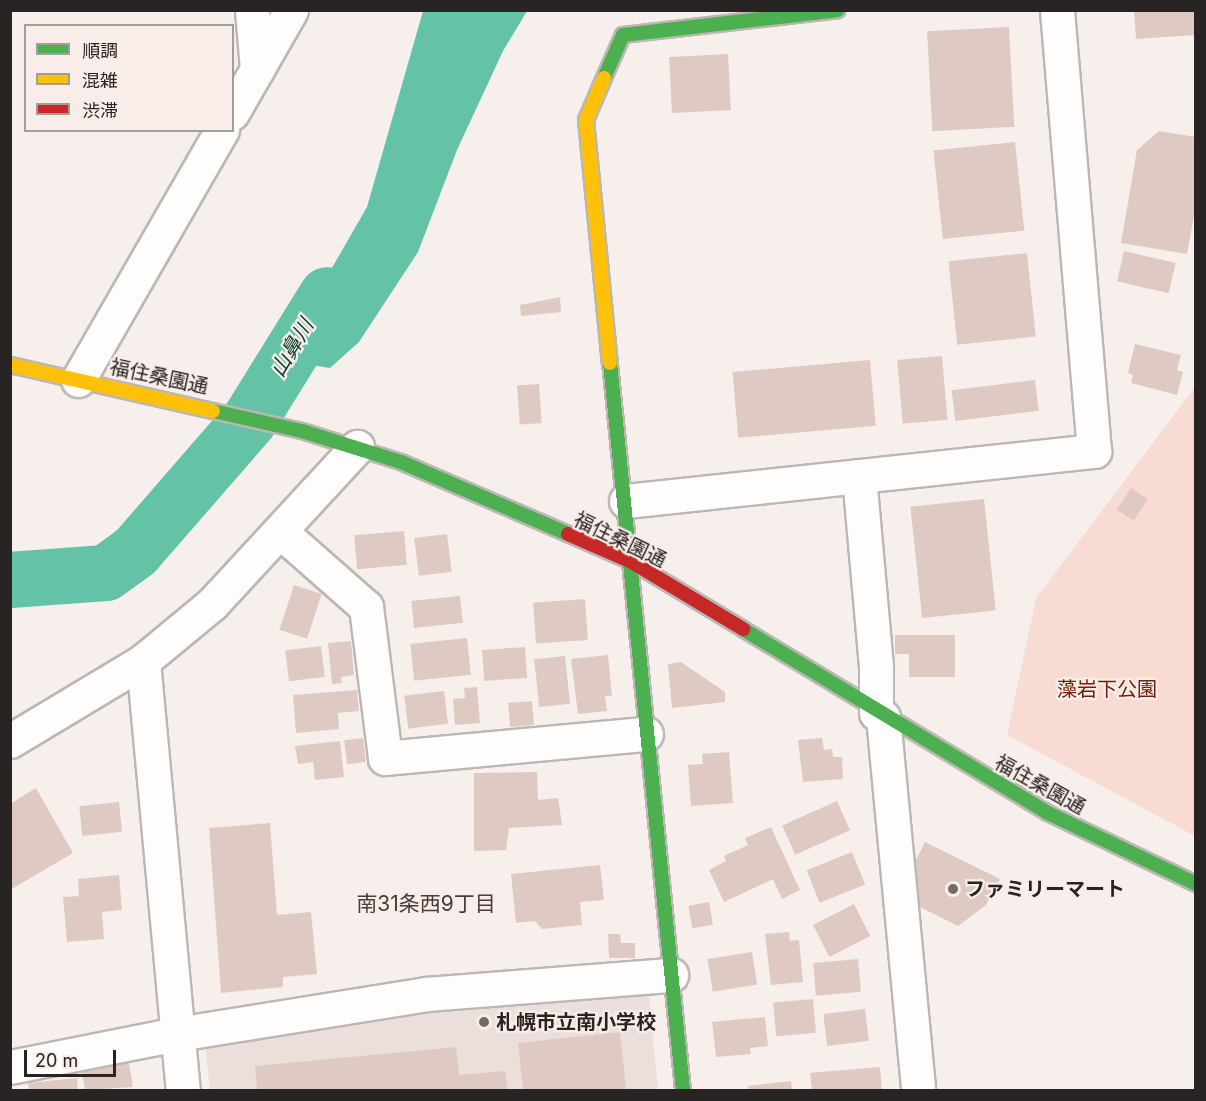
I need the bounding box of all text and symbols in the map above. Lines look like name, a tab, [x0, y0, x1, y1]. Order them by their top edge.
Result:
legend	[24, 24, 234, 132]
text: 順調	[82, 40, 118, 61]
text: 混雑	[82, 70, 118, 91]
text: 渋滞	[82, 100, 118, 121]
water label: 山鼻川	[265, 315, 319, 381]
street label: 福住桑園通	[108, 355, 210, 399]
street label: 福住桑園通	[570, 507, 670, 573]
park label: 藻岩下公園	[1057, 677, 1157, 701]
street label: 福住桑園通	[990, 750, 1090, 820]
place label: ファミリーマート	[965, 877, 1125, 901]
marker: ファミリーマート	[946, 882, 960, 896]
district label: 南31条西9丁目	[356, 891, 496, 917]
place label: 札幌市立南小学校	[496, 1010, 656, 1034]
marker: 札幌市立南小学校	[477, 1015, 491, 1029]
scale bar	[27, 1038, 118, 1076]
text: 20 m	[35, 1050, 78, 1071]

